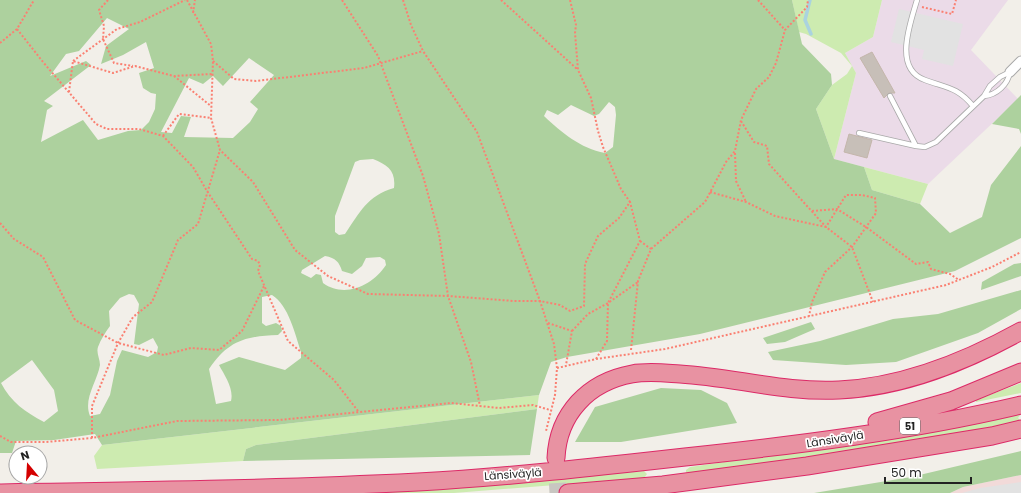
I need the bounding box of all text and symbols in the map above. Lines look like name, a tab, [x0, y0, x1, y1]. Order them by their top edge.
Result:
road number: 51	[900, 418, 920, 434]
street label: Länsiväylä	[805, 427, 865, 451]
north arrow	[8, 445, 48, 485]
text: N	[18, 447, 31, 464]
scale bar	[885, 459, 971, 485]
street label: Länsiväylä	[484, 464, 542, 484]
text: 50 m	[891, 464, 922, 481]

